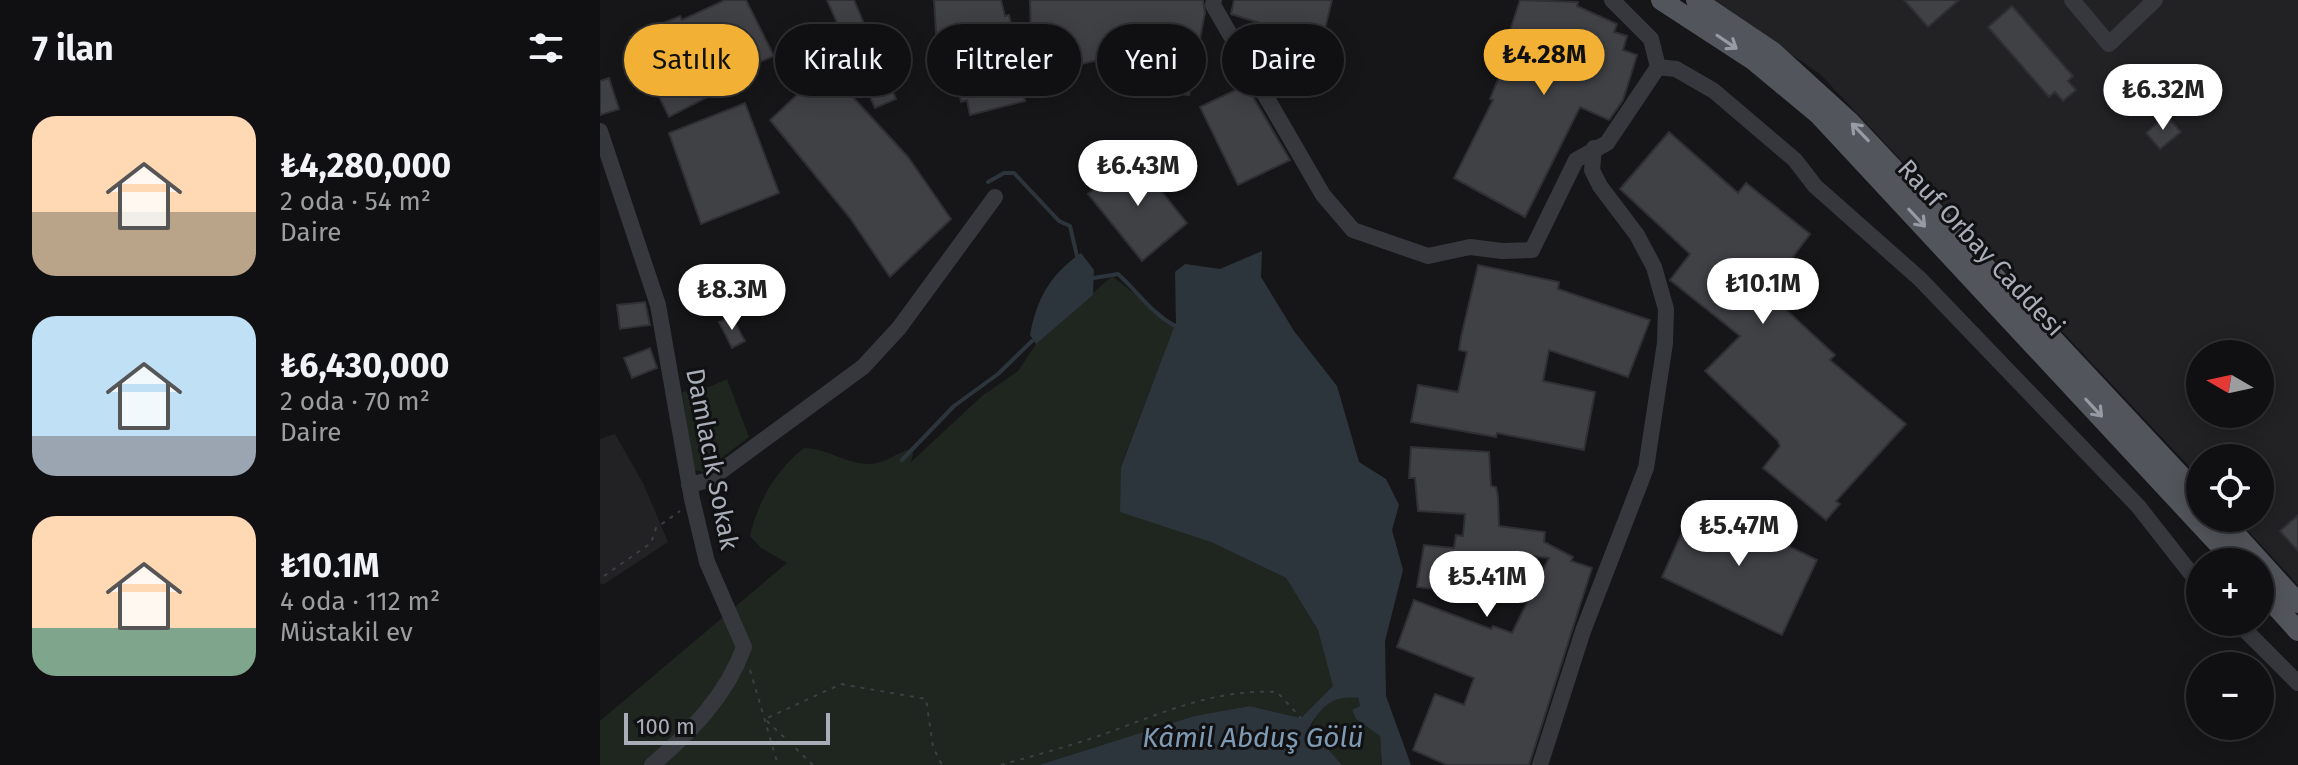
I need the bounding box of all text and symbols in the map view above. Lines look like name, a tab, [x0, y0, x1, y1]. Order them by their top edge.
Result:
chip: Satılık	[624, 24, 759, 96]
chip: Kiralık	[775, 24, 911, 96]
chip: Filtreler	[927, 24, 1081, 96]
chip: Yeni	[1097, 24, 1206, 96]
chip: Daire	[1222, 24, 1344, 96]
icon: filters	[524, 26, 568, 70]
text: 7 ilan	[32, 28, 114, 69]
pin: ₺4.28M	[1479, 29, 1609, 97]
one-way arrow	[1716, 34, 1738, 50]
text: ₺4.28M	[1502, 39, 1586, 70]
pin: ₺6.32M	[2098, 64, 2228, 132]
text: ₺6.32M	[2121, 74, 2205, 105]
one-way arrow	[1851, 123, 1870, 142]
pin: ₺6.43M	[1073, 140, 1203, 208]
text: ₺4,280,000	[280, 145, 451, 186]
icon: home	[96, 148, 192, 244]
text: ₺6.43M	[1096, 150, 1180, 181]
street label: Rauf Orbay Caddesi	[1891, 153, 2071, 343]
text: 2 oda · 54 m²	[280, 186, 431, 217]
one-way arrow	[1908, 208, 1927, 228]
text: Daire	[280, 217, 341, 248]
pin: ₺10.1M	[1698, 258, 1828, 326]
pin: ₺8.3M	[676, 264, 788, 332]
text: ₺10.1M	[1725, 268, 1801, 299]
text: ₺8.3M	[697, 274, 767, 305]
north arrow	[2186, 340, 2274, 428]
map controls	[2186, 340, 2274, 740]
text: ₺6,430,000	[280, 345, 449, 386]
icon: home	[96, 348, 192, 444]
street label: Damlacık Sokak	[679, 366, 745, 553]
text: 2 oda · 70 m²	[280, 386, 430, 417]
one-way arrow	[2085, 398, 2103, 418]
text: Daire	[280, 417, 341, 448]
button: locate	[2186, 444, 2274, 532]
pin: ₺5.47M	[1674, 500, 1804, 568]
text: ₺5.47M	[1699, 510, 1779, 541]
text: ₺10.1M	[280, 545, 379, 586]
icon: home	[96, 548, 192, 644]
button: +	[2186, 548, 2274, 636]
pin: ₺5.41M	[1422, 551, 1552, 619]
text: ₺5.41M	[1447, 561, 1527, 592]
text: 4 oda · 112 m²	[280, 586, 440, 617]
text: Müstakil ev	[280, 617, 413, 648]
button: −	[2186, 652, 2274, 740]
scale bar	[624, 709, 830, 745]
text: 100 m	[636, 713, 695, 740]
water label: Kâmil Abduş Gölü	[1142, 721, 1364, 754]

